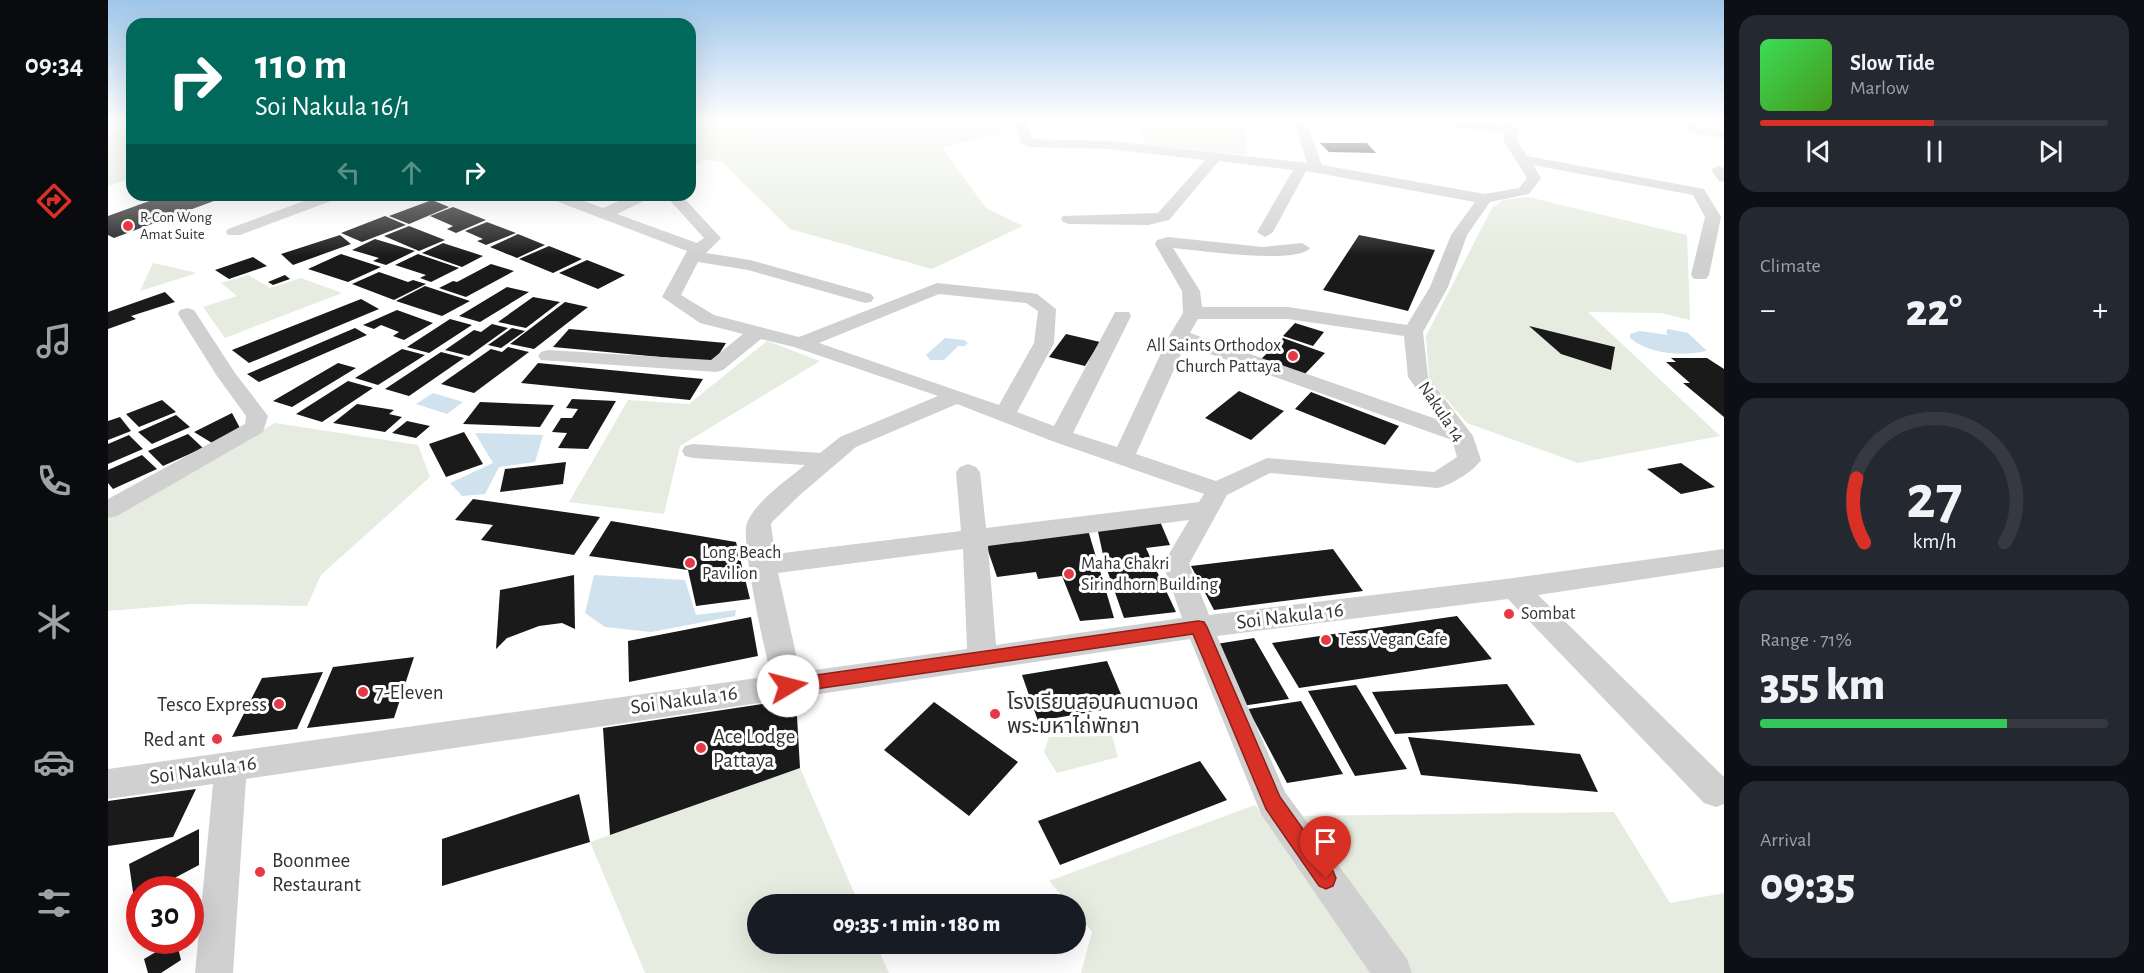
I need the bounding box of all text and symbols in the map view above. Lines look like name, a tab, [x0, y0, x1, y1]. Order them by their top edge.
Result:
icon: right	[156, 42, 234, 120]
text: 110 m	[255, 44, 347, 86]
text: 09:34	[25, 51, 83, 78]
text: Slow Tide	[1850, 52, 1935, 74]
text: Marlow	[1850, 78, 1909, 98]
text: Soi Nakula 16/1	[255, 93, 411, 120]
icon: previous	[1802, 135, 1835, 168]
icon: pause	[1918, 135, 1951, 168]
icon: next	[2034, 135, 2067, 168]
icon: left	[332, 156, 365, 189]
icon: ahead	[395, 156, 428, 189]
icon: right	[458, 156, 491, 189]
icon: directions	[33, 180, 75, 222]
place label: R-Con Wong Amat Suite	[140, 210, 213, 242]
marker: R-Con Wong Amat Suite	[121, 219, 135, 233]
text: Climate	[1760, 256, 1821, 276]
text: 22°	[1906, 289, 1962, 334]
text: −	[1760, 294, 1776, 327]
text: +	[2092, 294, 2108, 327]
icon: music	[33, 320, 75, 362]
place label: All Saints Orthodox Church Pattaya	[1146, 337, 1281, 376]
marker: All Saints Orthodox Church Pattaya	[1286, 349, 1300, 363]
street label: Nakula 14	[1414, 379, 1468, 446]
icon: phone	[33, 460, 75, 502]
text: 27	[1906, 468, 1962, 530]
text: km/h	[1912, 532, 1956, 553]
place label: Long Beach Pavilion	[702, 544, 781, 583]
place label: Maha Chakri Sirindhorn Building	[1081, 555, 1218, 594]
marker: Long Beach Pavilion	[683, 556, 697, 570]
marker: Maha Chakri Sirindhorn Building	[1062, 567, 1076, 581]
street label: Soi Nakula 16	[1235, 599, 1345, 633]
icon: climate	[33, 601, 75, 643]
place label: Sombat	[1521, 605, 1576, 623]
marker: Sombat	[1502, 607, 1516, 621]
text: Range · 71%	[1760, 630, 1852, 650]
place label: Tess Vegan Cafe	[1338, 631, 1448, 649]
marker: Tess Vegan Cafe	[1319, 633, 1333, 647]
position arrow	[756, 654, 820, 718]
text: 355 km	[1760, 663, 1885, 708]
place label: 7-Eleven	[375, 682, 444, 703]
street label: Soi Nakula 16	[629, 682, 739, 718]
marker: 7-Eleven	[356, 685, 370, 699]
place label: โรงเรียนสอนคนตาบอด พระมหาไถ่พัทยา	[1007, 691, 1199, 737]
place label: Tesco Express	[157, 694, 267, 715]
marker: Tesco Express	[272, 697, 286, 711]
marker: โรงเรียนสอนคนตาบอด พระมหาไถ่พัทยา	[988, 707, 1002, 721]
place label: Ace Lodge Pattaya	[713, 726, 796, 771]
place label: Red ant	[143, 729, 205, 750]
marker: Red ant	[210, 732, 224, 746]
icon: car	[33, 741, 75, 783]
marker: Ace Lodge Pattaya	[694, 741, 708, 755]
street label: Soi Nakula 16	[148, 752, 258, 788]
pin	[1300, 816, 1351, 878]
icon: arrive	[1309, 825, 1342, 858]
text: Arrival	[1760, 830, 1811, 850]
place label: Boonmee Restaurant	[272, 850, 361, 895]
text: 09:35	[1760, 863, 1855, 908]
marker: Boonmee Restaurant	[253, 865, 267, 879]
speed limit sign: 30	[126, 876, 204, 954]
icon: filters	[33, 882, 75, 924]
text: 09:35 · 1 min · 180 m	[833, 913, 1000, 935]

